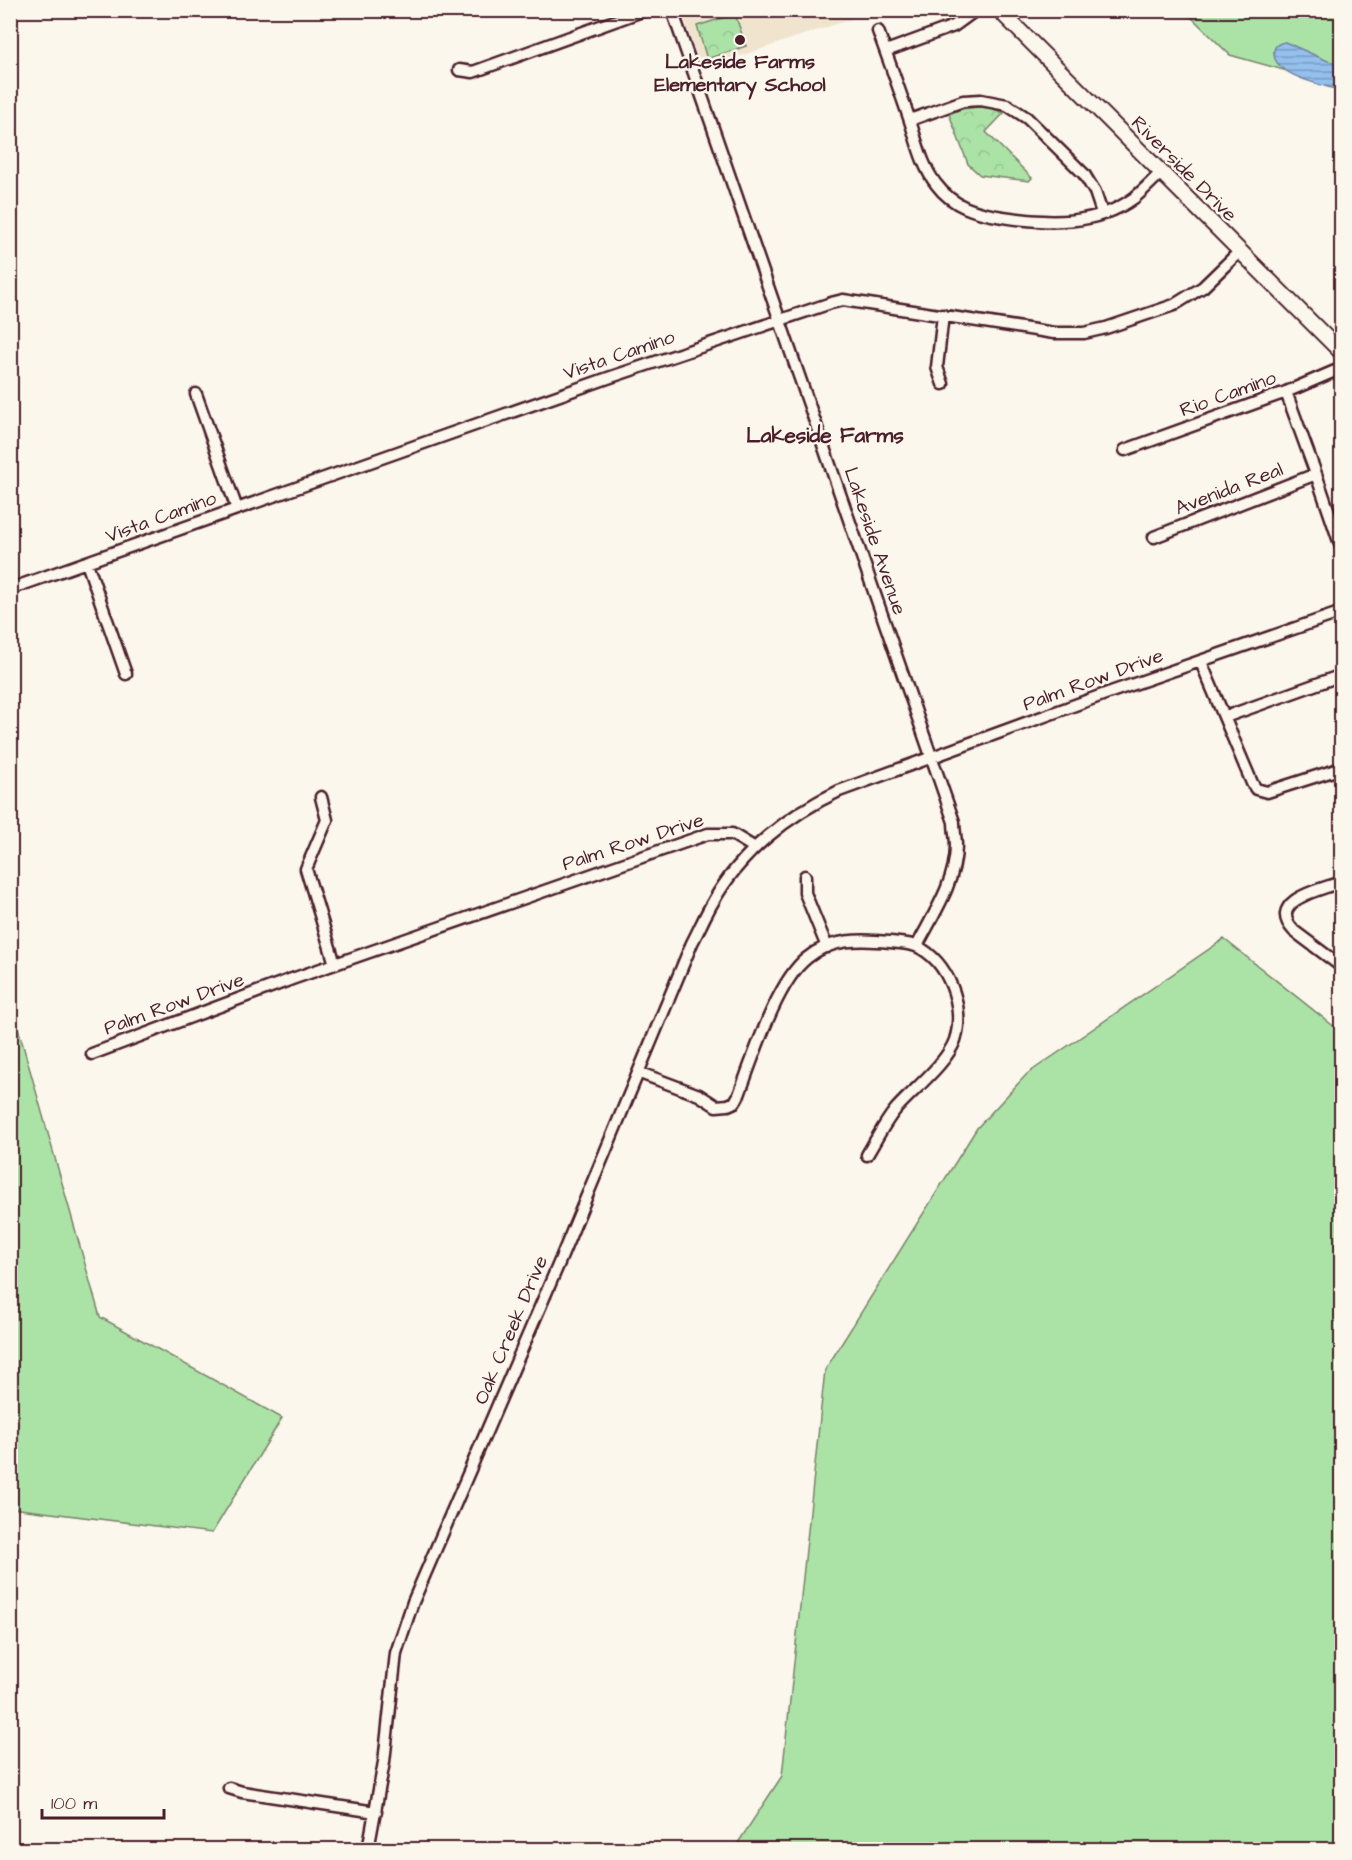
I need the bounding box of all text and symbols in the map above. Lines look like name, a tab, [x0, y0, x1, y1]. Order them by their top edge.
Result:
marker: Lakeside Farms Elementary School	[733, 33, 747, 47]
place label: Lakeside Farms Elementary School	[654, 48, 826, 100]
street label: Riverside Drive	[1125, 110, 1243, 228]
street label: Vista Camino	[560, 323, 678, 387]
street label: Rio Camino	[1176, 364, 1280, 424]
district label: Lakeside Farms	[746, 421, 904, 450]
street label: Avenida Real	[1171, 456, 1287, 522]
street label: Lakeside Avenue	[837, 464, 913, 619]
street label: Vista Camino	[102, 484, 220, 550]
street label: Palm Row Drive	[1019, 642, 1167, 718]
street label: Palm Row Drive	[559, 806, 708, 878]
street label: Palm Row Drive	[100, 966, 248, 1042]
street label: Oak Creek Drive	[467, 1251, 555, 1409]
scale bar	[42, 1782, 164, 1820]
text: 100 m	[51, 1791, 97, 1816]

